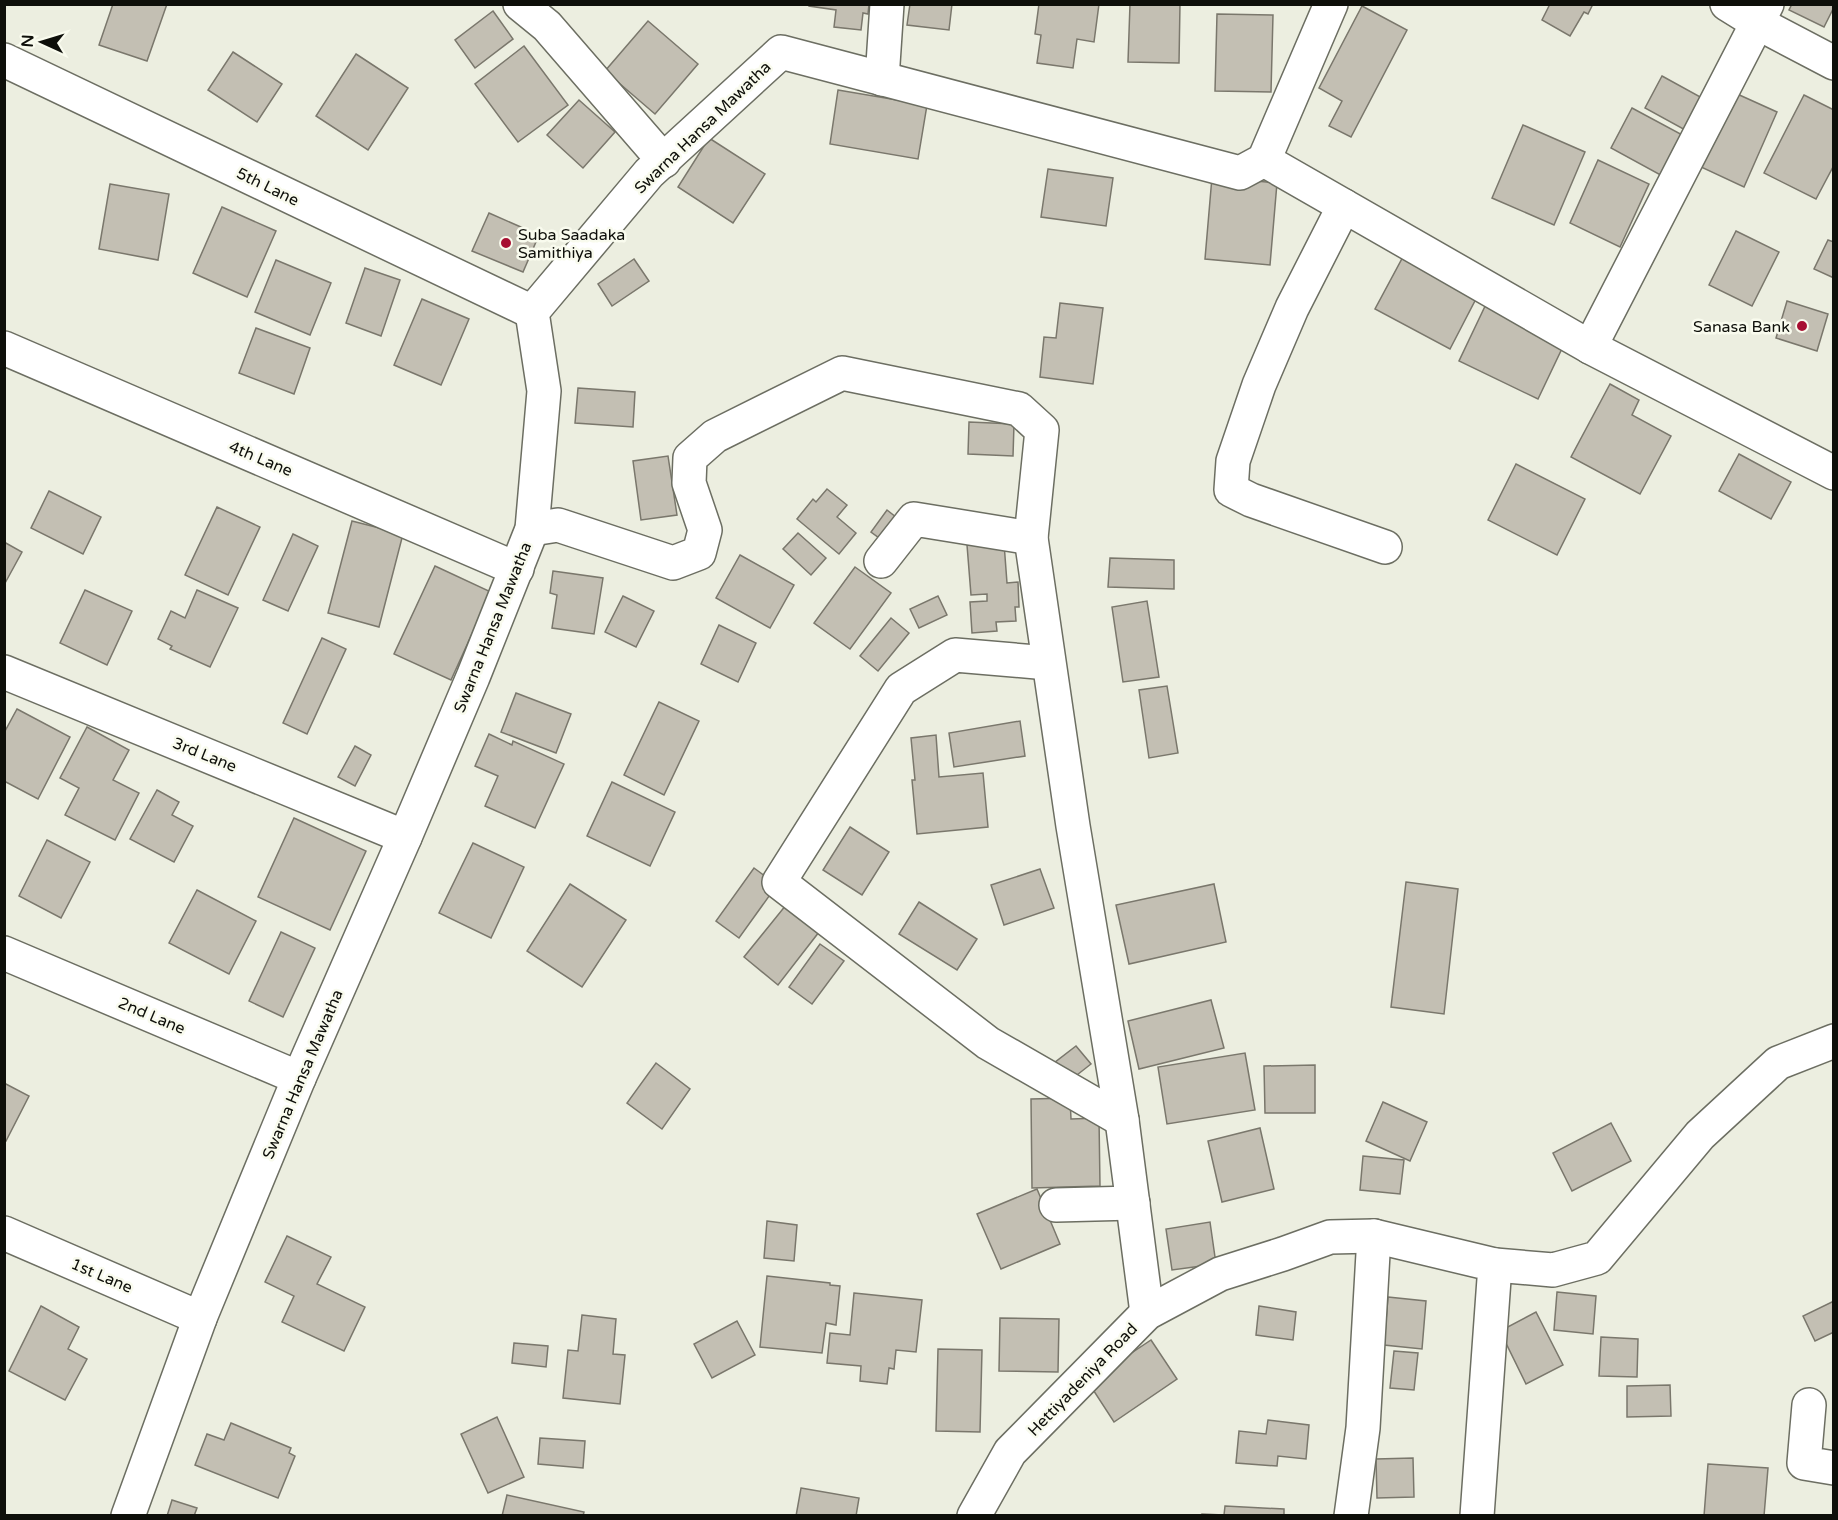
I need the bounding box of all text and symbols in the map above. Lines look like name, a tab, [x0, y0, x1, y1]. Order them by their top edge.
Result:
north arrow	[12, 12, 72, 72]
text: N	[18, 34, 38, 48]
street label: Swarna Hansa Mawatha	[630, 57, 775, 198]
street label: 5th Lane	[233, 163, 302, 211]
place label: Suba Saadaka Samithiya	[518, 225, 625, 263]
marker: Suba Saadaka Samithiya	[499, 236, 513, 250]
place label: Sanasa Bank	[1693, 317, 1790, 337]
marker: Sanasa Bank	[1795, 319, 1809, 333]
street label: 4th Lane	[226, 437, 295, 481]
street label: Swarna Hansa Mawatha	[450, 539, 536, 716]
street label: 3rd Lane	[170, 733, 240, 777]
street label: Swarna Hansa Mawatha	[258, 987, 348, 1162]
street label: 2nd Lane	[115, 993, 188, 1039]
street label: 1st Lane	[68, 1254, 135, 1298]
street label: Hettiyadeniya Road	[1024, 1319, 1142, 1440]

